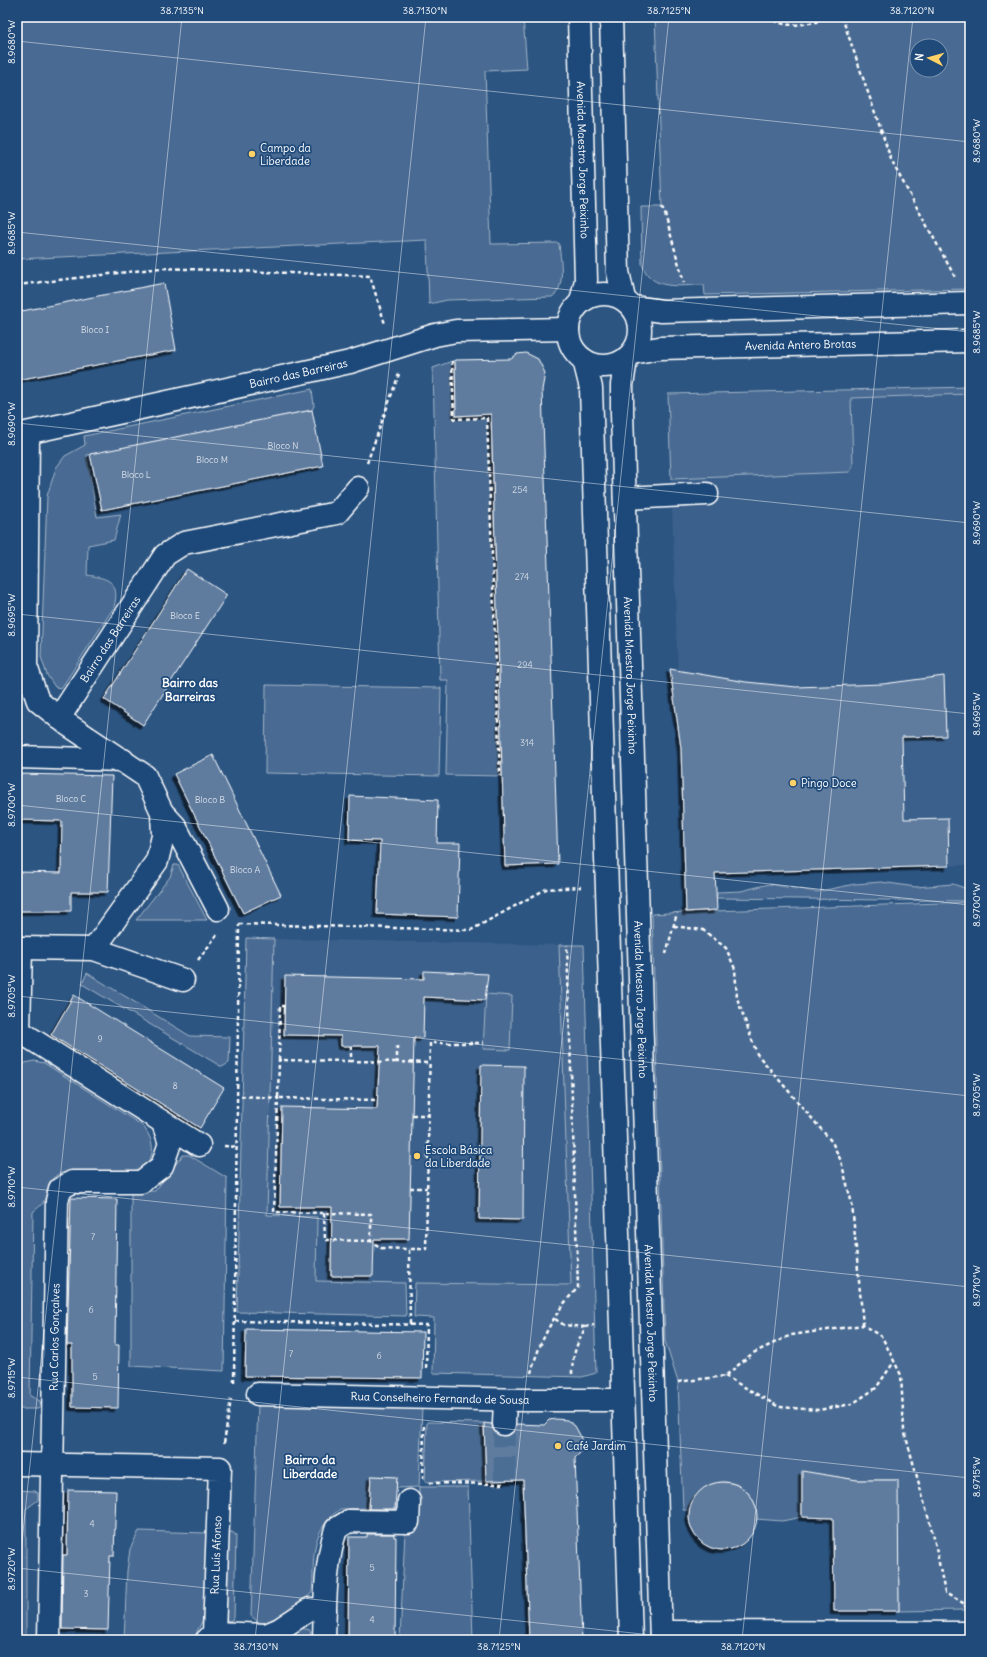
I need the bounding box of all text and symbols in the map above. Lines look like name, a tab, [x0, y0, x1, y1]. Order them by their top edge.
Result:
text: 38.7135°N	[160, 4, 204, 17]
text: 38.7130°N	[403, 4, 447, 17]
text: 38.7125°N	[647, 4, 691, 17]
text: 38.7120°N	[890, 4, 934, 17]
text: 8.9680°W	[5, 20, 18, 64]
north arrow	[909, 38, 949, 78]
text: N	[912, 52, 926, 61]
street label: Avenida Maestro Jorge Peixinho	[574, 81, 592, 239]
text: 8.9680°W	[970, 119, 983, 163]
place label: Campo da Liberdade	[260, 141, 311, 168]
marker: Campo da Liberdade	[247, 149, 257, 159]
text: 8.9685°W	[5, 211, 18, 255]
text: 8.9685°W	[970, 310, 983, 354]
house number: Bloco I	[81, 324, 109, 335]
street label: Avenida Antero Brotas	[745, 337, 856, 353]
street label: Bairro das Barreiras	[248, 356, 349, 391]
text: 8.9690°W	[5, 402, 18, 446]
house number: Bloco N	[268, 440, 298, 451]
house number: Bloco M	[196, 454, 228, 465]
house number: Bloco L	[121, 469, 151, 480]
house number: 254	[512, 484, 528, 495]
text: 8.9690°W	[970, 501, 983, 545]
house number: 274	[515, 571, 529, 582]
text: 8.9695°W	[5, 593, 18, 637]
street label: Bairro das Barreiras	[77, 593, 143, 685]
street label: Avenida Maestro Jorge Peixinho	[621, 597, 640, 755]
house number: Bloco E	[170, 610, 200, 621]
house number: 294	[517, 659, 533, 670]
district label: Bairro das Barreiras	[162, 675, 219, 704]
text: 8.9695°W	[970, 692, 983, 736]
house number: 314	[520, 737, 534, 748]
place label: Pingo Doce	[801, 776, 857, 790]
marker: Pingo Doce	[788, 778, 798, 788]
text: 8.9700°W	[5, 783, 18, 827]
house number: Bloco C	[56, 793, 86, 804]
house number: Bloco B	[195, 794, 225, 805]
house number: Bloco A	[230, 864, 260, 875]
text: 8.9700°W	[970, 883, 983, 927]
street label: Avenida Maestro Jorge Peixinho	[631, 920, 650, 1078]
text: 8.9705°W	[5, 974, 18, 1018]
house number: 9	[97, 1033, 103, 1044]
text: 8.9705°W	[970, 1073, 983, 1117]
house number: 8	[172, 1080, 178, 1091]
place label: Escola Básica da Liberdade	[425, 1143, 492, 1170]
marker: Escola Básica da Liberdade	[412, 1151, 422, 1161]
text: 8.9710°W	[5, 1166, 18, 1208]
house number: 7	[91, 1231, 96, 1242]
street label: Avenida Maestro Jorge Peixinho	[641, 1244, 660, 1402]
text: 8.9710°W	[970, 1265, 983, 1307]
street label: Rua Carlos Gonçalves	[47, 1283, 62, 1391]
house number: 6	[88, 1304, 94, 1315]
house number: 7	[289, 1348, 294, 1359]
house number: 6	[376, 1350, 382, 1361]
text: 8.9715°W	[5, 1358, 18, 1398]
house number: 5	[92, 1371, 98, 1382]
street label: Rua Conselheiro Fernando de Sousa	[350, 1389, 529, 1407]
place label: Café Jardim	[566, 1439, 626, 1453]
marker: Café Jardim	[553, 1441, 563, 1451]
district label: Bairro da Liberdade	[283, 1452, 338, 1481]
text: 8.9715°W	[970, 1457, 983, 1497]
street label: Rua Luís Afonso	[208, 1515, 224, 1595]
house number: 4	[89, 1518, 95, 1529]
text: 8.9720°W	[5, 1548, 18, 1590]
house number: 5	[369, 1562, 375, 1573]
house number: 3	[83, 1588, 89, 1599]
house number: 4	[369, 1614, 375, 1625]
text: 38.7130°N	[234, 1640, 278, 1653]
text: 38.7125°N	[477, 1640, 521, 1653]
text: 38.7120°N	[721, 1640, 765, 1653]

